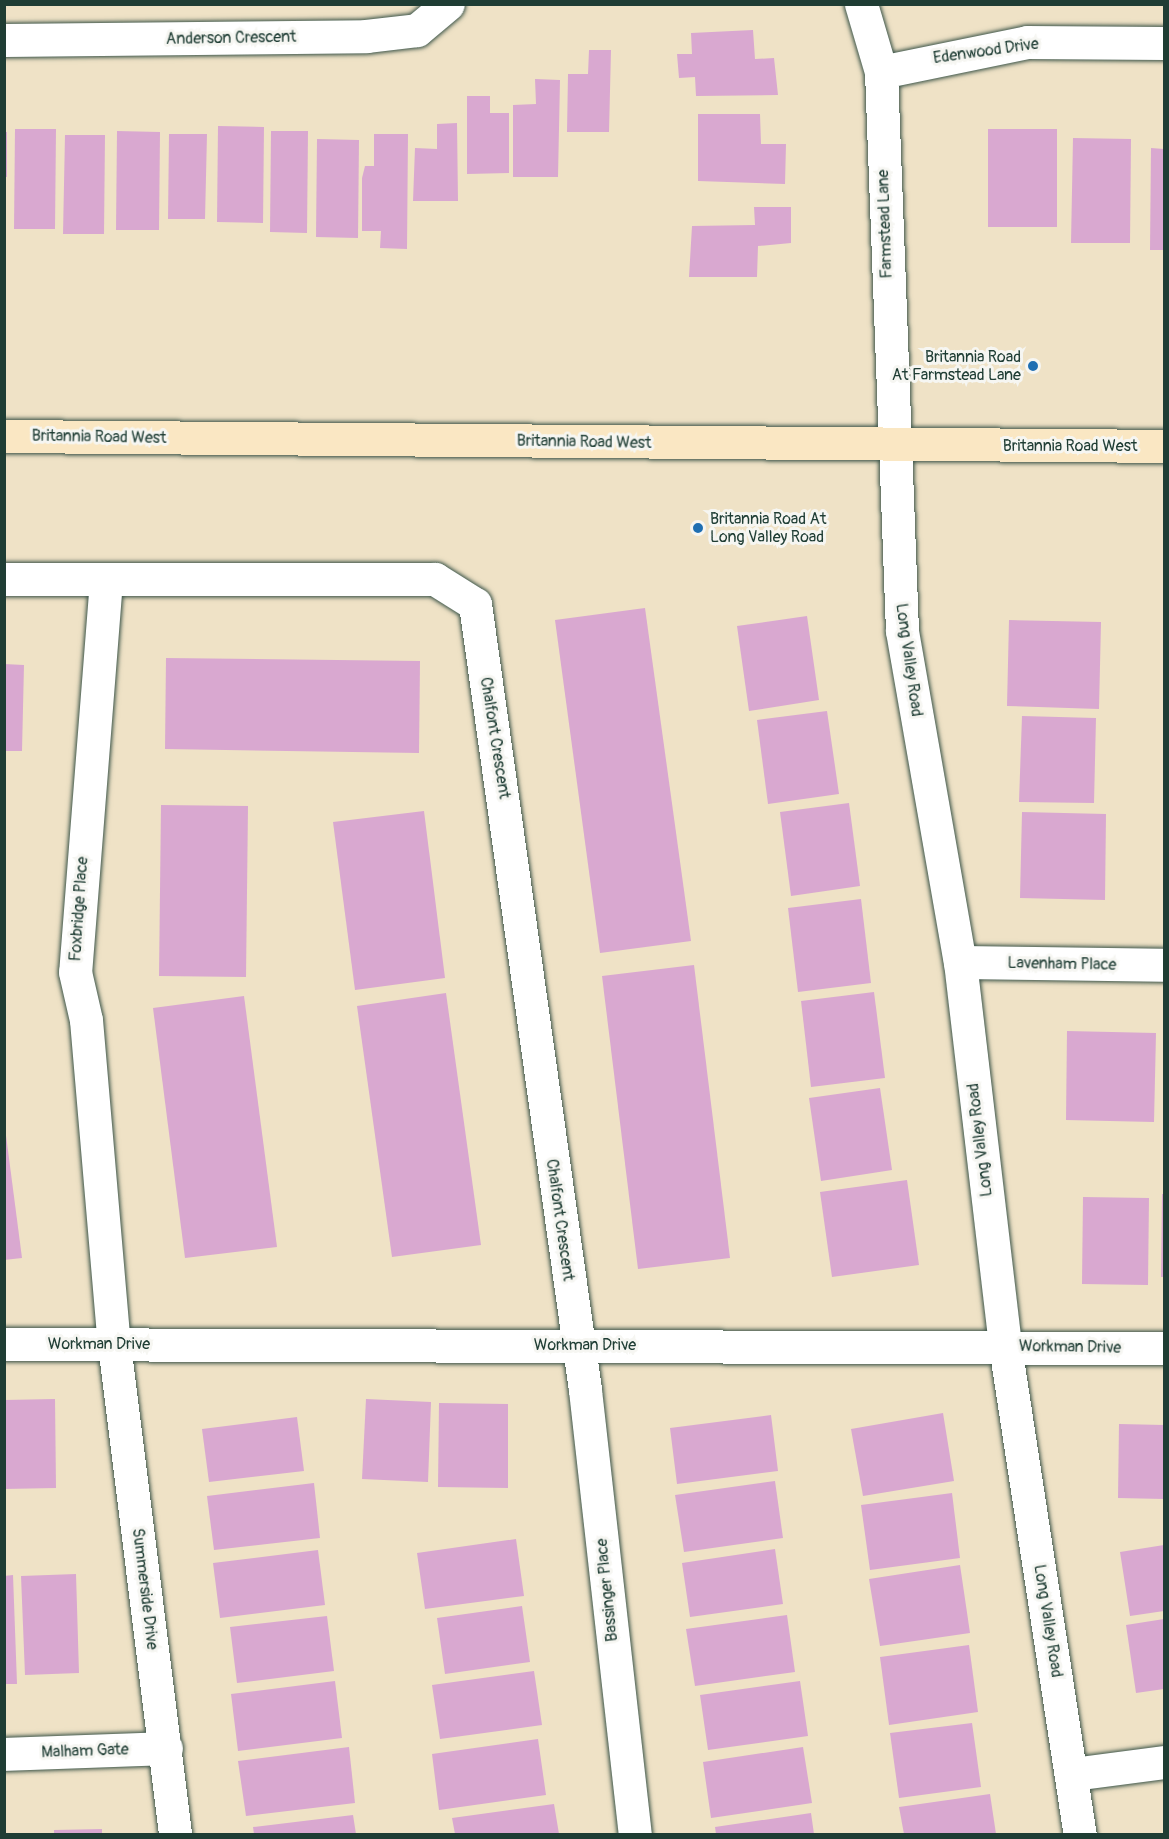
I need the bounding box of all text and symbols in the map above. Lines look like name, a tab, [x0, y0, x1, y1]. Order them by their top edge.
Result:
street label: Anderson Crescent	[166, 27, 296, 49]
street label: Edenwood Drive	[932, 34, 1040, 68]
street label: Farmstead Lane	[874, 169, 896, 279]
place label: Britannia Road At Farmstead Lane	[892, 347, 1021, 385]
marker: Britannia Road At Farmstead Lane	[1026, 359, 1040, 373]
street label: Britannia Road West	[32, 426, 166, 448]
street label: Britannia Road West	[517, 431, 651, 453]
street label: Britannia Road West	[1003, 436, 1137, 456]
place label: Britannia Road At Long Valley Road	[710, 509, 826, 547]
marker: Britannia Road At Long Valley Road	[691, 521, 705, 535]
street label: Long Valley Road	[892, 602, 926, 718]
street label: Chalfont Crescent	[476, 676, 514, 800]
street label: Foxbridge Place	[66, 856, 92, 962]
street label: Lavenham Place	[1007, 953, 1117, 975]
street label: Long Valley Road	[964, 1082, 996, 1198]
street label: Chalfont Crescent	[542, 1158, 578, 1282]
street label: Workman Drive	[48, 1334, 150, 1354]
street label: Workman Drive	[534, 1335, 636, 1355]
street label: Workman Drive	[1019, 1337, 1121, 1357]
street label: Summerside Drive	[128, 1527, 162, 1651]
street label: Bassinger Place	[592, 1537, 622, 1643]
street label: Long Valley Road	[1030, 1563, 1066, 1679]
street label: Malham Gate	[41, 1740, 129, 1762]

